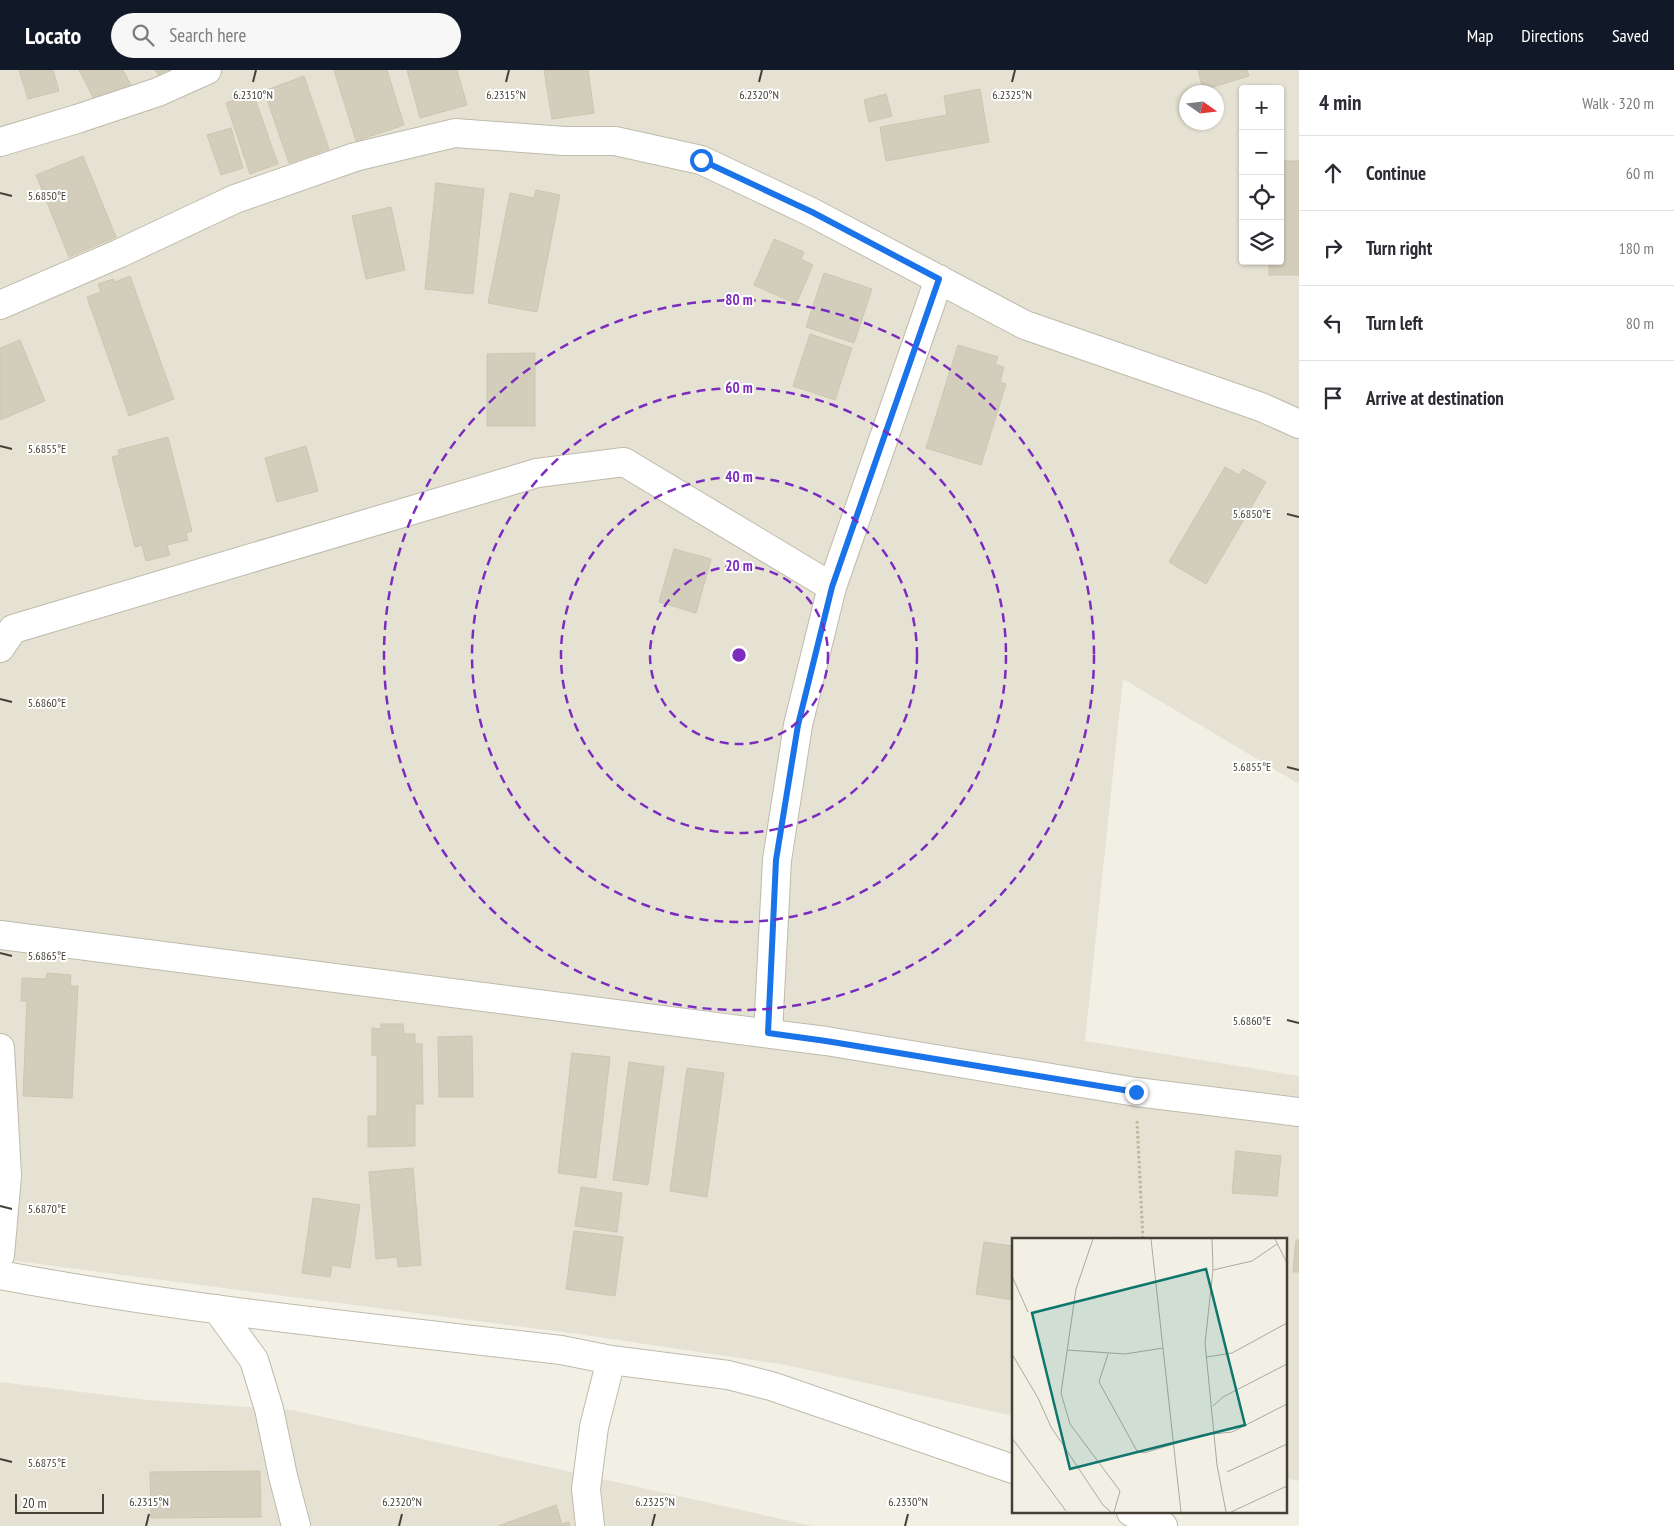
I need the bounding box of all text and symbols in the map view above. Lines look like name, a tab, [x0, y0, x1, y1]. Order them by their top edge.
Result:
search box	[111, 13, 461, 58]
text: Locato	[25, 20, 81, 51]
icon: search	[129, 21, 157, 49]
text: Search here	[169, 23, 246, 47]
text: Map	[1467, 24, 1493, 47]
text: Directions	[1521, 24, 1584, 47]
text: Saved	[1612, 24, 1649, 47]
north arrow	[1179, 85, 1224, 130]
map controls	[1239, 85, 1284, 265]
button: +	[1239, 85, 1284, 130]
text: 6.2310°N	[233, 87, 273, 102]
text: 6.2315°N	[486, 87, 526, 102]
text: 6.2320°N	[739, 87, 779, 102]
text: 6.2325°N	[992, 87, 1032, 102]
text: 4 min	[1319, 89, 1361, 116]
text: Walk · 320 m	[1582, 93, 1654, 113]
button: −	[1239, 130, 1284, 175]
route start	[690, 149, 713, 172]
icon: ahead	[1319, 159, 1347, 187]
text: Continue	[1366, 161, 1426, 185]
text: 60 m	[1626, 163, 1654, 183]
button: locate	[1239, 175, 1284, 220]
text: 5.6850°E	[28, 188, 66, 203]
button: layers	[1239, 220, 1284, 265]
icon: right	[1319, 234, 1347, 262]
text: Turn right	[1366, 236, 1432, 260]
text: 180 m	[1619, 238, 1654, 258]
text: 80 m	[725, 290, 753, 309]
icon: left	[1319, 309, 1347, 337]
text: Turn left	[1366, 311, 1423, 335]
text: 80 m	[1626, 313, 1654, 333]
text: 60 m	[725, 378, 753, 397]
icon: arrive	[1319, 384, 1347, 412]
text: Arrive at destination	[1366, 386, 1504, 410]
text: 5.6855°E	[28, 441, 66, 456]
text: 40 m	[725, 467, 753, 486]
text: 5.6850°E	[1233, 506, 1271, 521]
text: 20 m	[725, 556, 753, 575]
centre of rings	[730, 646, 748, 664]
text: 5.6860°E	[28, 695, 66, 710]
text: 5.6855°E	[1233, 759, 1271, 774]
text: 5.6865°E	[28, 948, 66, 963]
text: 5.6860°E	[1233, 1013, 1271, 1028]
route end	[1125, 1081, 1148, 1104]
text: 5.6870°E	[28, 1201, 66, 1216]
inset map	[1012, 1238, 1286, 1514]
text: 5.6875°E	[28, 1455, 66, 1470]
scale bar	[15, 1491, 104, 1514]
text: 20 m	[22, 1494, 47, 1512]
text: 6.2315°N	[129, 1494, 169, 1509]
text: 6.2320°N	[382, 1494, 422, 1509]
text: 6.2325°N	[635, 1494, 675, 1509]
text: 6.2330°N	[888, 1494, 928, 1509]

